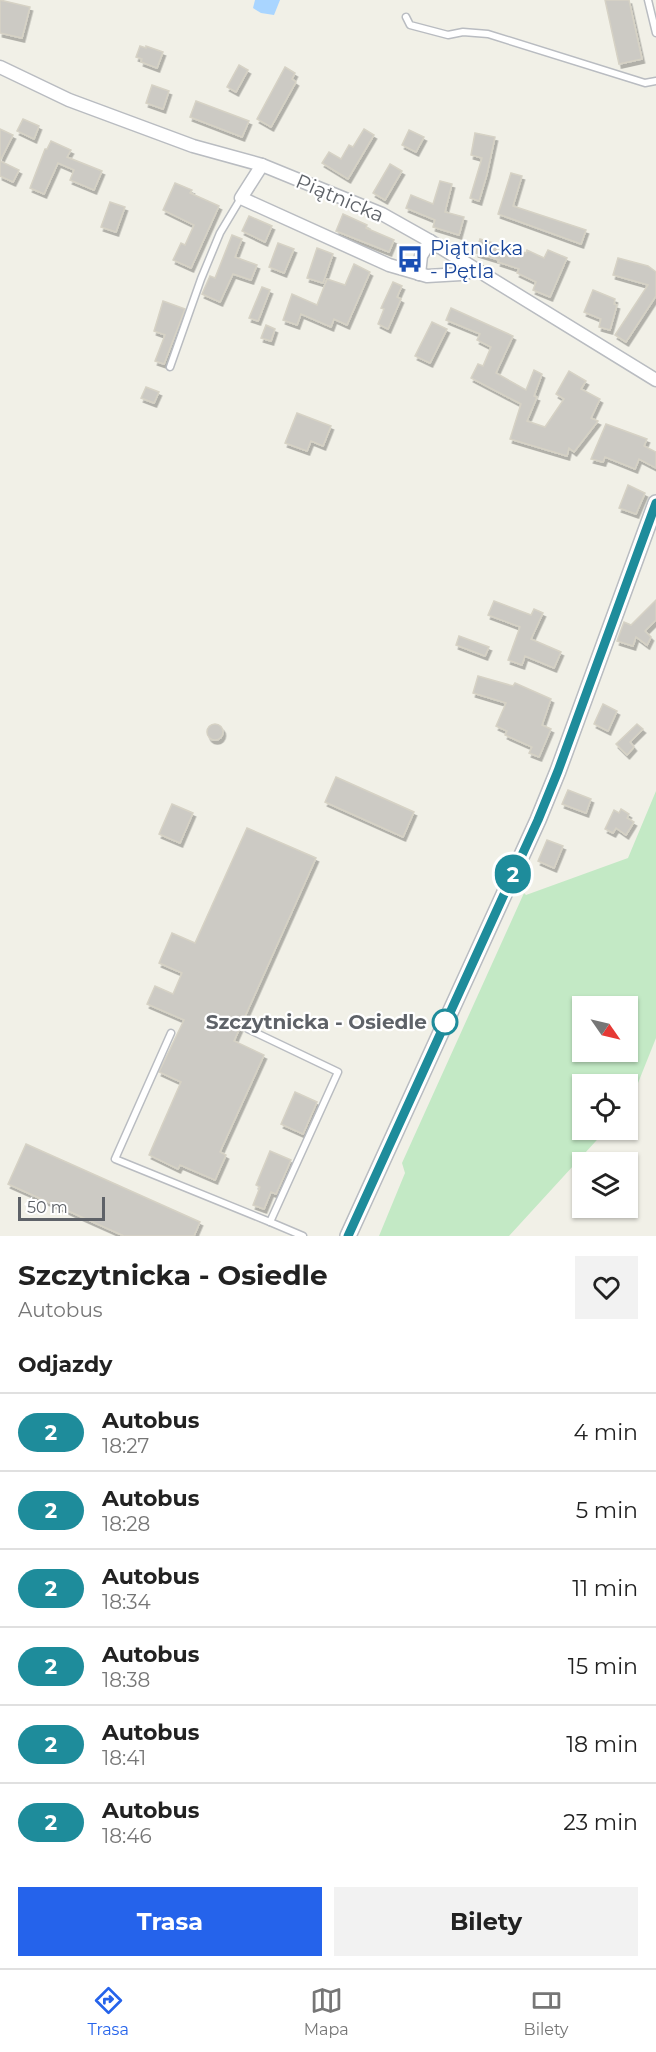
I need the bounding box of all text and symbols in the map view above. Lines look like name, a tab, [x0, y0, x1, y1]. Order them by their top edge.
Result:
street label: Piątnicka	[292, 169, 388, 227]
place label: Piątnicka - Pętla	[430, 236, 523, 283]
bus stop icon: Piątnicka - Pętla	[395, 244, 425, 274]
line badge: 2	[494, 854, 532, 894]
text: 2	[507, 862, 519, 887]
north arrow	[572, 996, 638, 1062]
map controls	[572, 996, 638, 1218]
marker: Szczytnicka - Osiedle	[432, 1009, 458, 1035]
place label: Szczytnicka - Osiedle	[206, 1010, 427, 1034]
button: locate	[572, 1074, 638, 1140]
button: layers	[572, 1152, 638, 1218]
scale bar	[18, 1194, 105, 1222]
text: 50 m	[27, 1198, 68, 1217]
button: heart	[575, 1256, 638, 1319]
text: Szczytnicka - Osiedle	[18, 1258, 328, 1292]
text: Autobus	[18, 1298, 103, 1322]
text: Odjazdy	[18, 1351, 112, 1378]
text: Autobus	[102, 1407, 199, 1434]
text: 4 min	[574, 1419, 638, 1446]
text: 2	[45, 1420, 57, 1445]
text: 18:27	[102, 1434, 149, 1458]
text: Autobus	[102, 1485, 199, 1512]
text: 5 min	[576, 1497, 638, 1524]
text: 2	[45, 1498, 57, 1523]
text: 18:28	[102, 1512, 150, 1536]
text: Autobus	[102, 1563, 199, 1590]
text: 11 min	[572, 1575, 638, 1602]
text: 2	[45, 1576, 57, 1601]
text: 18:34	[102, 1590, 151, 1614]
text: Autobus	[102, 1641, 199, 1668]
text: 15 min	[568, 1653, 638, 1680]
text: 2	[45, 1654, 57, 1679]
text: 18:38	[102, 1668, 150, 1692]
text: Autobus	[102, 1719, 199, 1746]
text: 18 min	[566, 1731, 638, 1758]
text: 2	[45, 1732, 57, 1757]
text: 18:41	[102, 1746, 146, 1770]
text: Autobus	[102, 1797, 199, 1824]
text: 23 min	[563, 1809, 638, 1836]
text: 2	[45, 1810, 57, 1835]
text: 18:46	[102, 1824, 152, 1848]
button: Trasa	[18, 1887, 322, 1956]
button: Bilety	[334, 1887, 638, 1956]
tab: Trasa	[87, 1984, 129, 2039]
tab: Mapa	[304, 1984, 349, 2039]
tab: Bilety	[524, 1984, 569, 2039]

